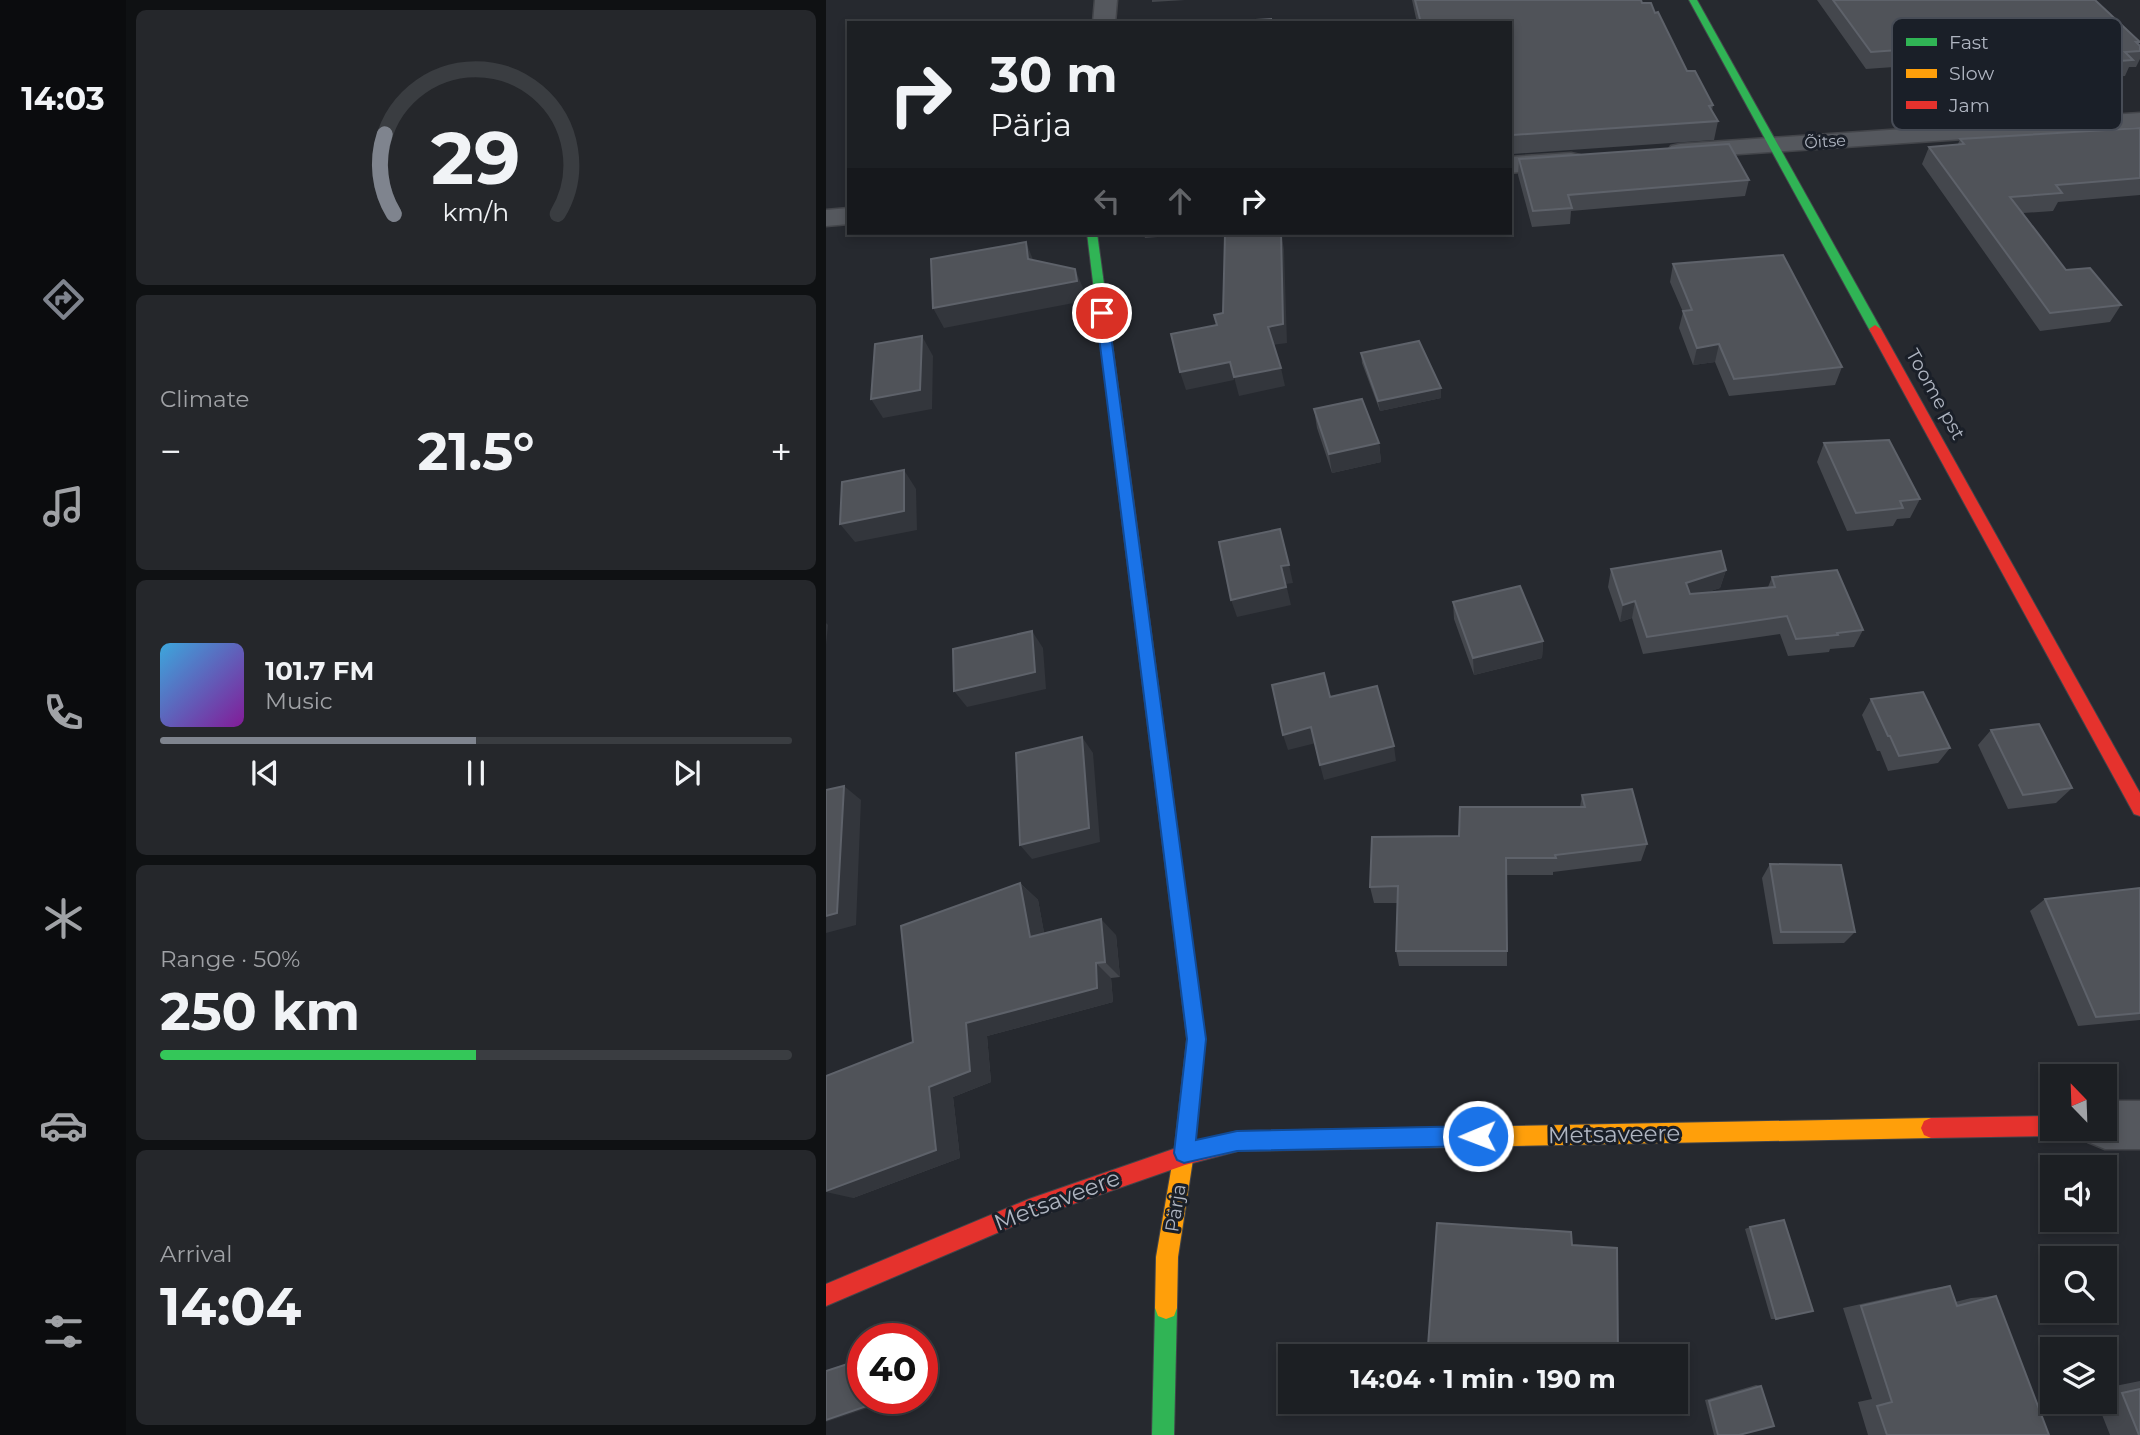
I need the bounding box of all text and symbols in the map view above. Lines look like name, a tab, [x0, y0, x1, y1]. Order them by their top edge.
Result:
legend	[1892, 18, 2122, 130]
text: Fast	[1949, 31, 1989, 54]
text: 30 m	[990, 45, 1118, 104]
icon: right	[875, 49, 966, 140]
text: Slow	[1949, 62, 1994, 85]
text: 14:03	[21, 79, 105, 118]
text: Jam	[1948, 94, 1990, 117]
text: Pärja	[990, 105, 1072, 144]
text: 29	[431, 114, 521, 202]
street label: Õitse	[1804, 131, 1846, 152]
icon: left	[1088, 182, 1126, 220]
icon: ahead	[1161, 182, 1199, 220]
icon: right	[1234, 182, 1272, 220]
text: km/h	[443, 196, 509, 226]
icon: directions	[39, 275, 88, 324]
pin	[1072, 283, 1132, 343]
icon: arrive	[1083, 294, 1121, 332]
street label: Toome pst	[1901, 345, 1970, 444]
text: Climate	[160, 385, 249, 413]
text: 21.5°	[417, 420, 535, 483]
text: −	[160, 428, 182, 475]
text: +	[770, 428, 792, 475]
icon: music	[39, 482, 88, 531]
text: 101.7 FM	[265, 655, 374, 687]
text: Music	[265, 687, 333, 715]
icon: phone	[39, 688, 88, 737]
icon: previous	[246, 754, 284, 792]
icon: pause	[457, 754, 495, 792]
icon: next	[668, 754, 706, 792]
icon: climate	[39, 894, 88, 943]
text: Range · 50%	[160, 945, 300, 973]
text: 250 km	[160, 980, 360, 1043]
north arrow	[2040, 1064, 2118, 1141]
map controls	[2040, 1064, 2117, 1414]
position arrow	[1441, 1099, 1515, 1173]
icon: car	[39, 1101, 88, 1150]
street label: Metsaveere	[1548, 1119, 1680, 1149]
button: sound	[2040, 1155, 2117, 1232]
street label: Metsaveere	[990, 1163, 1124, 1237]
street label: Pärja	[1160, 1182, 1191, 1234]
text: Arrival	[160, 1240, 233, 1268]
button: search	[2040, 1246, 2117, 1323]
text: 14:04	[160, 1275, 301, 1338]
icon: filters	[39, 1307, 88, 1356]
speed limit sign: 40	[847, 1323, 938, 1414]
button: layers	[2040, 1337, 2117, 1414]
text: 14:04 · 1 min · 190 m	[1350, 1363, 1616, 1395]

